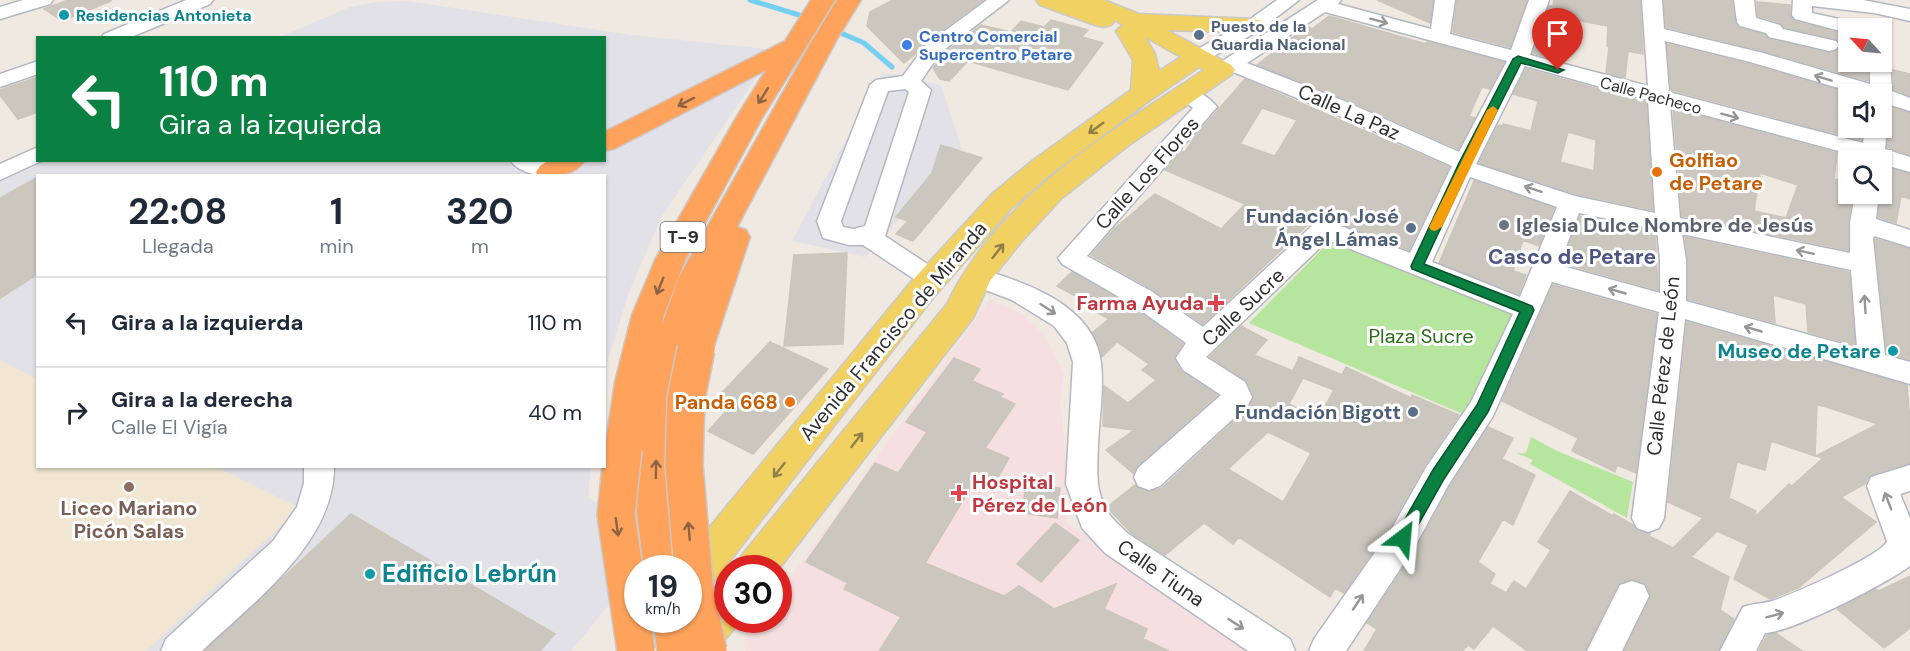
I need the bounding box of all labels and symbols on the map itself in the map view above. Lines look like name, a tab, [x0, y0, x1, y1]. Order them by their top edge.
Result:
place label: Residencias Antonieta	[76, 5, 252, 26]
marker: Residencias Antonieta	[57, 8, 71, 22]
pin	[1532, 8, 1583, 70]
place label: Puesto de la Guardia Nacional	[1211, 16, 1346, 55]
one-way arrow	[1369, 16, 1388, 28]
north arrow	[1838, 18, 1892, 72]
place label: Centro Comercial Supercentro Petare	[919, 26, 1072, 65]
marker: Puesto de la Guardia Nacional	[1192, 28, 1206, 42]
marker: Centro Comercial Supercentro Petare	[900, 38, 914, 52]
street label: Calle Pacheco	[1598, 72, 1704, 119]
one-way arrow	[1814, 72, 1833, 83]
street label: Calle La Paz	[1294, 78, 1404, 146]
one-way arrow	[756, 87, 768, 104]
one-way arrow	[677, 97, 695, 108]
one-way arrow	[1720, 110, 1739, 122]
street label: Calle Los Flores	[1089, 111, 1205, 235]
one-way arrow	[1088, 122, 1104, 134]
place label: Golfiao de Petare	[1669, 147, 1763, 196]
marker: Golfiao de Petare	[1650, 165, 1664, 179]
one-way arrow	[1524, 183, 1543, 194]
place label: Fundación José Ángel Lámas	[1246, 203, 1399, 252]
place label: Iglesia Dulce Nombre de Jesús	[1516, 212, 1814, 238]
street label: Avenida Francisco de Miranda	[794, 216, 992, 446]
marker: Iglesia Dulce Nombre de Jesús	[1497, 218, 1511, 232]
marker: Fundación José Ángel Lámas	[1404, 221, 1418, 235]
road number: T-9	[660, 222, 706, 252]
one-way arrow	[991, 243, 1004, 259]
district label: Casco de Petare	[1488, 243, 1656, 271]
one-way arrow	[1795, 246, 1815, 257]
street label: Calle Sucre	[1196, 262, 1290, 352]
street label: Calle Pérez de León	[1641, 275, 1685, 457]
one-way arrow	[654, 276, 665, 294]
one-way arrow	[1608, 285, 1627, 296]
place label: Farma Ayuda	[1076, 290, 1204, 316]
one-way arrow	[1860, 295, 1871, 315]
marker: Farma Ayuda	[1209, 296, 1223, 310]
one-way arrow	[1039, 303, 1056, 315]
park label: Plaza Sucre	[1368, 323, 1474, 349]
one-way arrow	[1743, 323, 1762, 334]
place label: Museo de Petare	[1717, 338, 1881, 364]
marker: Museo de Petare	[1886, 344, 1900, 358]
place label: Panda 668	[675, 389, 778, 415]
marker: Panda 668	[783, 395, 797, 409]
place label: Fundación Bigott	[1235, 399, 1401, 425]
marker: Fundación Bigott	[1406, 405, 1420, 419]
one-way arrow	[851, 433, 864, 449]
one-way arrow	[650, 459, 662, 479]
one-way arrow	[773, 461, 786, 477]
place label: Hospital Pérez de León	[972, 469, 1108, 518]
marker: Liceo Mariano Picón Salas	[122, 480, 136, 494]
marker: Hospital Pérez de León	[950, 484, 968, 502]
one-way arrow	[1881, 493, 1892, 511]
place label: Liceo Mariano Picón Salas	[60, 495, 198, 544]
position arrow	[1371, 506, 1435, 570]
one-way arrow	[612, 517, 623, 537]
one-way arrow	[684, 522, 695, 542]
street label: Calle Tiuna	[1112, 533, 1210, 613]
speed limit sign: 30	[714, 555, 792, 633]
place label: Edificio Lebrún	[382, 558, 557, 589]
marker: Edificio Lebrún	[363, 567, 377, 581]
one-way arrow	[1352, 594, 1364, 611]
one-way arrow	[1765, 608, 1784, 620]
one-way arrow	[1227, 618, 1244, 630]

